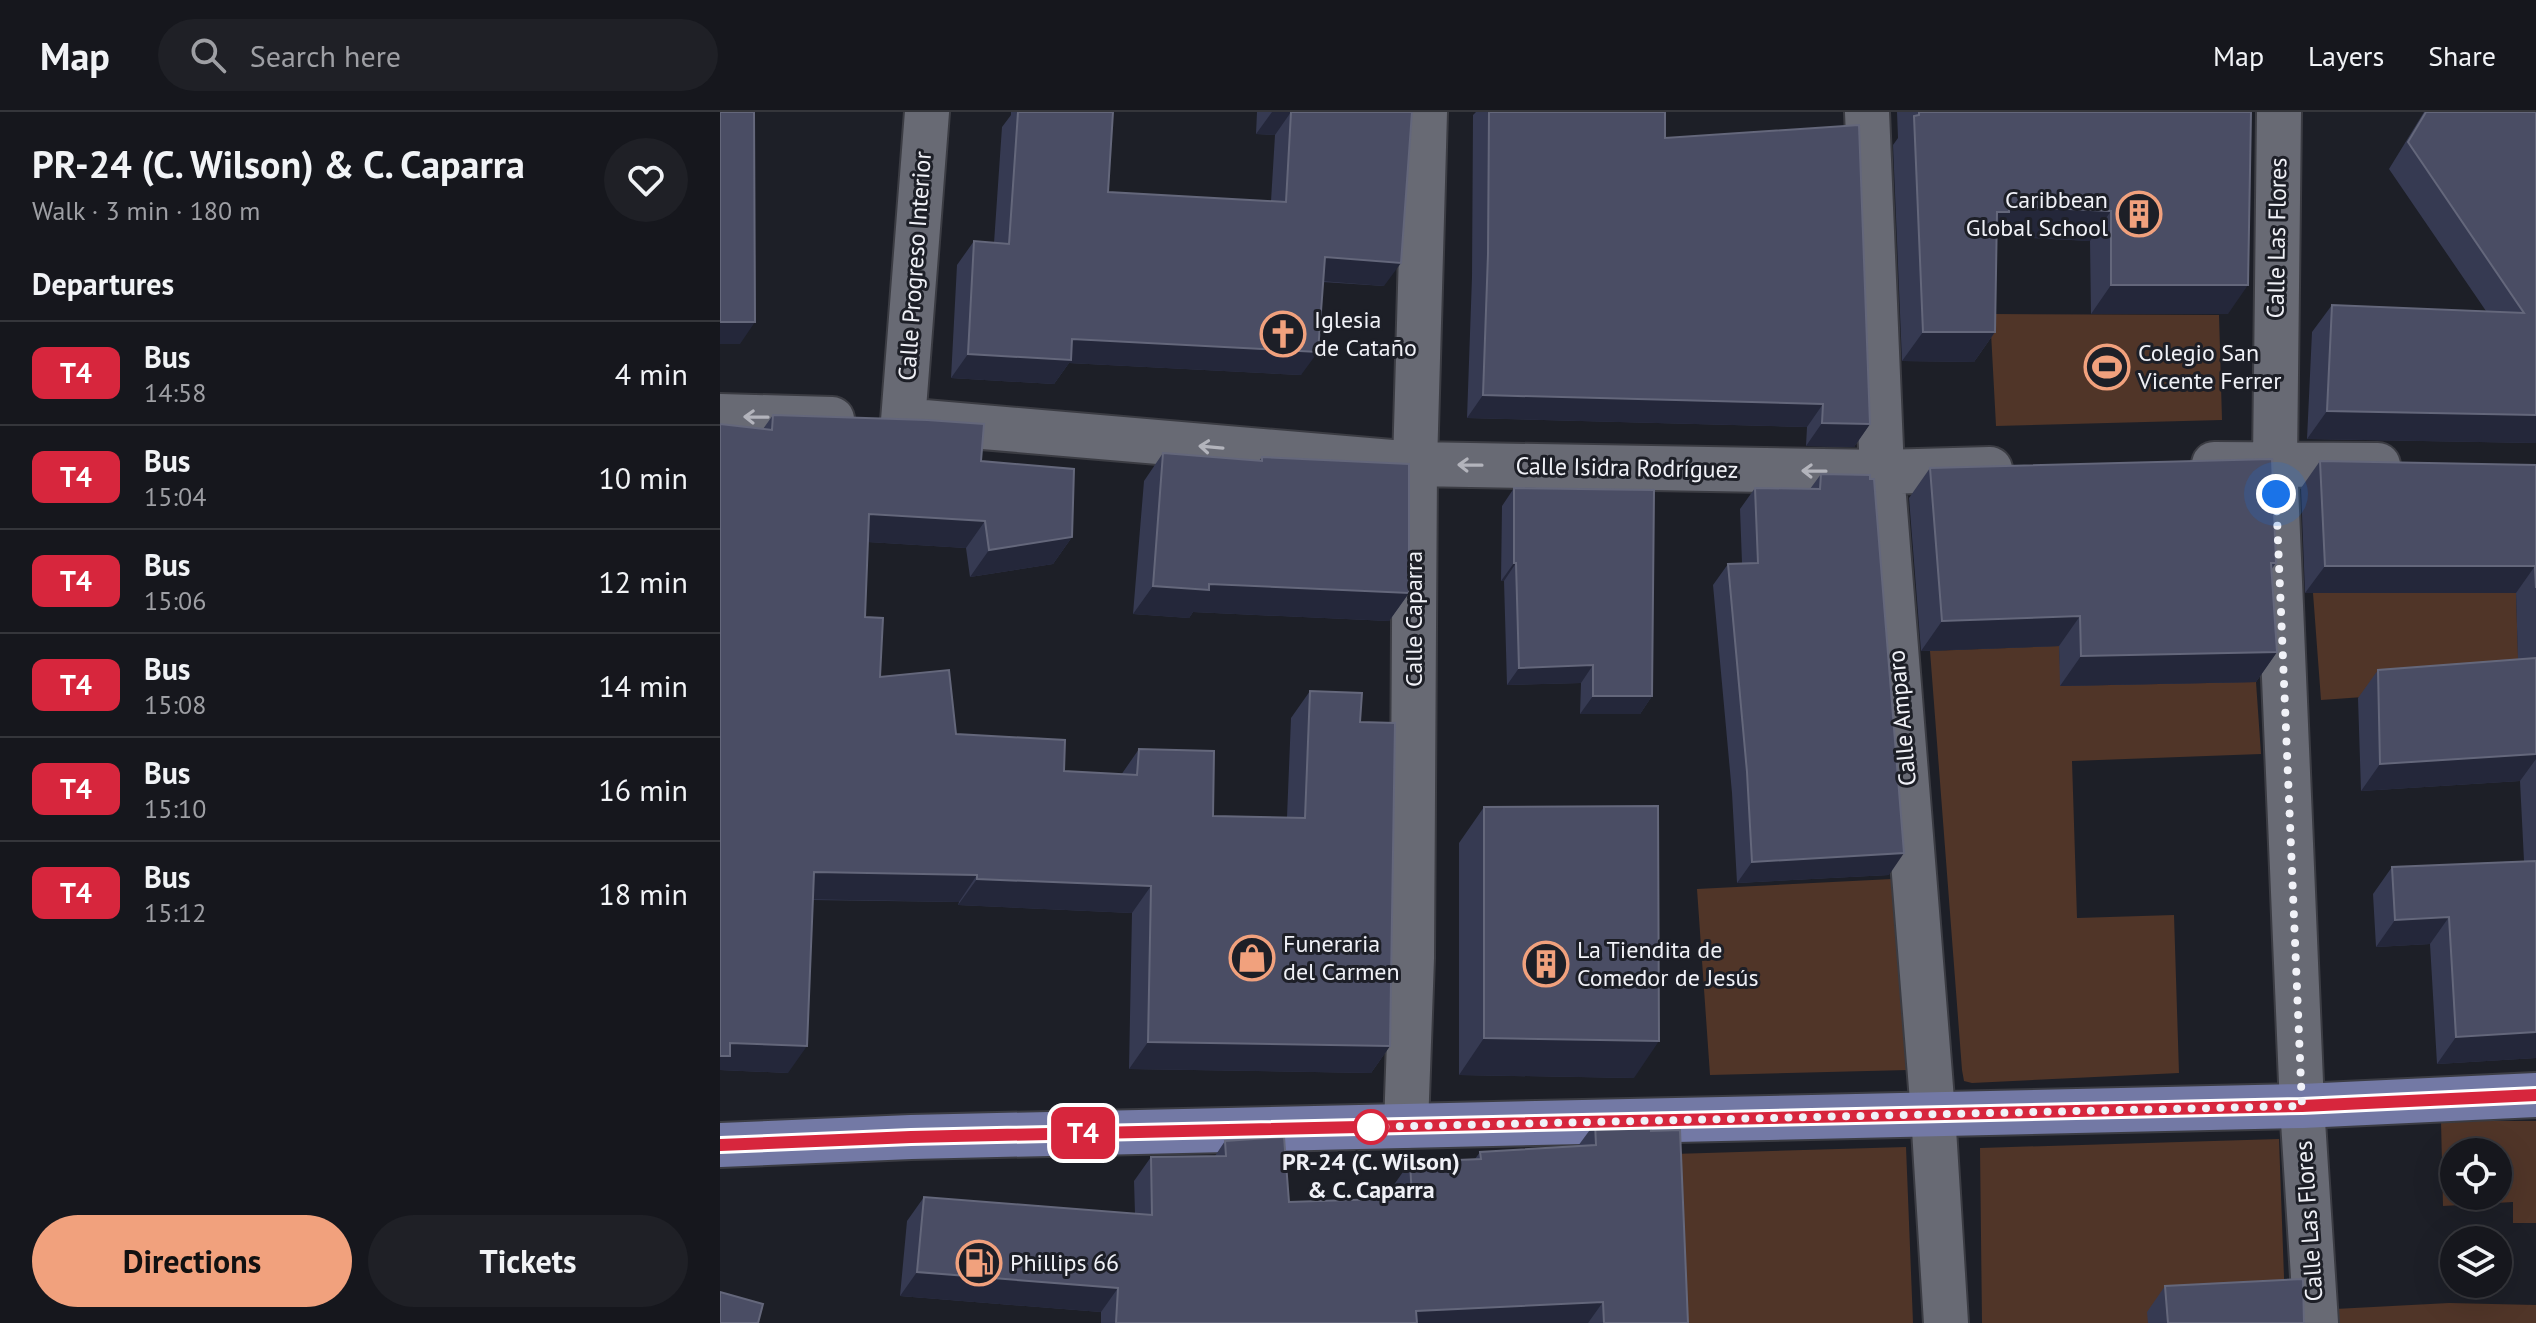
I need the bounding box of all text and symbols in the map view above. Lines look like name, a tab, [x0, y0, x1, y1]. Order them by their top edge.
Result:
search box	[158, 19, 718, 91]
text: Map	[40, 31, 110, 80]
icon: search	[186, 33, 230, 77]
text: Search here	[250, 36, 401, 75]
text: Map	[2213, 37, 2264, 74]
text: Layers	[2308, 37, 2384, 74]
text: Share	[2428, 37, 2496, 74]
button: heart	[604, 138, 688, 222]
text: PR-24 (C. Wilson) & C. Caparra	[32, 139, 525, 188]
street label: Calle Progreso Interior	[891, 150, 938, 382]
street label: Calle Las Flores	[2260, 157, 2293, 319]
place label: Caribbean Global School	[1966, 184, 2108, 243]
building icon: Caribbean Global School	[2115, 190, 2163, 238]
text: Walk · 3 min · 180 m	[32, 194, 260, 227]
text: Departures	[32, 264, 174, 303]
place label: Iglesia de Cataño	[1314, 304, 1417, 363]
church icon: Iglesia de Cataño	[1259, 310, 1307, 358]
text: Bus	[144, 337, 191, 376]
place label: Colegio San Vicente Ferrer	[2137, 337, 2281, 396]
sports icon: Colegio San Vicente Ferrer	[2083, 343, 2131, 391]
text: T4	[60, 354, 92, 391]
text: 4 min	[615, 354, 688, 393]
text: 14:58	[144, 376, 206, 409]
one-way arrow	[743, 409, 770, 425]
one-way arrow	[1198, 439, 1225, 454]
text: Bus	[144, 441, 191, 480]
street label: Calle Isidra Rodríguez	[1515, 450, 1739, 485]
text: T4	[60, 458, 92, 495]
text: 10 min	[598, 458, 688, 497]
one-way arrow	[1457, 458, 1484, 473]
one-way arrow	[1801, 464, 1828, 479]
your location	[2256, 474, 2296, 514]
text: 15:04	[144, 480, 206, 513]
text: Bus	[144, 545, 191, 584]
street label: Calle Caparra	[1398, 551, 1429, 687]
text: T4	[60, 562, 92, 599]
text: 12 min	[598, 562, 688, 601]
text: 15:06	[144, 584, 206, 617]
text: Bus	[144, 649, 191, 688]
street label: Calle Amparo	[1880, 649, 1923, 787]
text: T4	[60, 666, 92, 703]
text: 14 min	[598, 666, 688, 705]
text: 15:08	[144, 688, 206, 721]
text: Bus	[144, 753, 191, 792]
text: T4	[60, 770, 92, 807]
text: 16 min	[598, 770, 688, 809]
text: 15:10	[144, 792, 206, 825]
text: Bus	[144, 857, 191, 896]
text: T4	[60, 874, 92, 911]
text: 18 min	[598, 874, 688, 913]
text: 15:12	[144, 896, 206, 929]
place label: Funeraria del Carmen	[1283, 928, 1400, 987]
shop icon: Funeraria del Carmen	[1228, 934, 1276, 982]
place label: La Tiendita de Comedor de Jesús	[1577, 934, 1759, 993]
building icon: La Tiendita de Comedor de Jesús	[1522, 940, 1570, 988]
line badge: T4	[1047, 1107, 1119, 1159]
marker: PR-24 (C. Wilson) & C. Caparra	[1354, 1110, 1388, 1144]
text: T4	[1067, 1114, 1099, 1151]
map controls	[2440, 1138, 2512, 1298]
button: locate	[2440, 1138, 2512, 1210]
street label: Calle Las Flores	[2287, 1140, 2330, 1302]
place label: PR-24 (C. Wilson) & C. Caparra	[1282, 1146, 1460, 1205]
button: Directions	[32, 1215, 352, 1307]
button: Tickets	[368, 1215, 688, 1307]
button: layers	[2440, 1226, 2512, 1298]
fuel station icon: Phillips 66	[955, 1239, 1003, 1287]
place label: Phillips 66	[1010, 1247, 1119, 1278]

